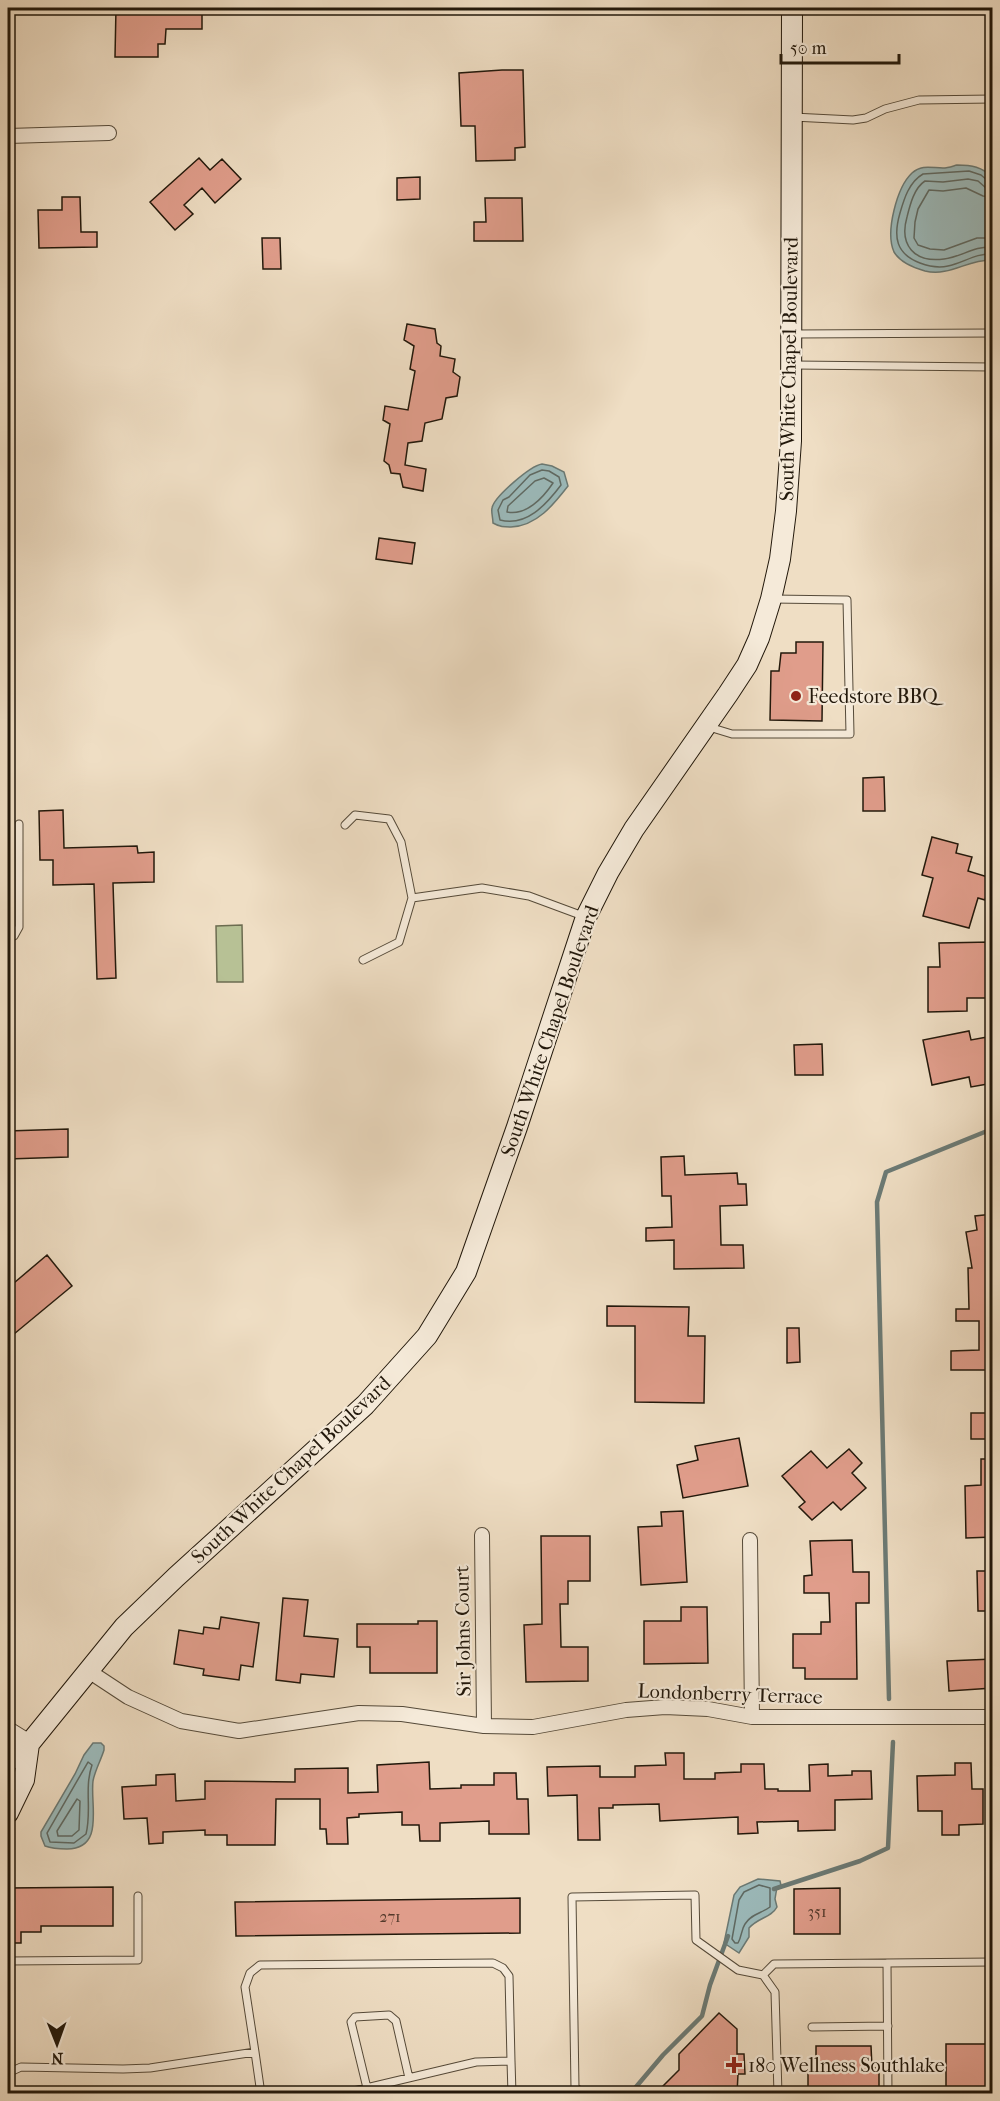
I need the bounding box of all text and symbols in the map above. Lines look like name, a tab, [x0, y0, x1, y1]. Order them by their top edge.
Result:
scale bar	[781, 27, 900, 65]
text: 50 m	[790, 38, 827, 59]
street label: South White Chapel Boulevard	[775, 236, 803, 501]
place label: Feedstore BBQ	[808, 685, 944, 708]
marker: Feedstore BBQ	[789, 689, 803, 703]
street label: South White Chapel Boulevard	[496, 901, 604, 1160]
street label: South White Chapel Boulevard	[187, 1371, 396, 1568]
street label: Sir Johns Court	[450, 1565, 476, 1697]
street label: Londonberry Terrace	[637, 1679, 823, 1709]
house number: 351	[807, 1902, 827, 1921]
house number: 271	[379, 1907, 401, 1926]
north arrow	[27, 2014, 87, 2074]
text: N	[50, 2049, 63, 2068]
place label: 180 Wellness Southlake	[748, 2054, 945, 2077]
marker: 180 Wellness Southlake	[725, 2056, 743, 2074]

